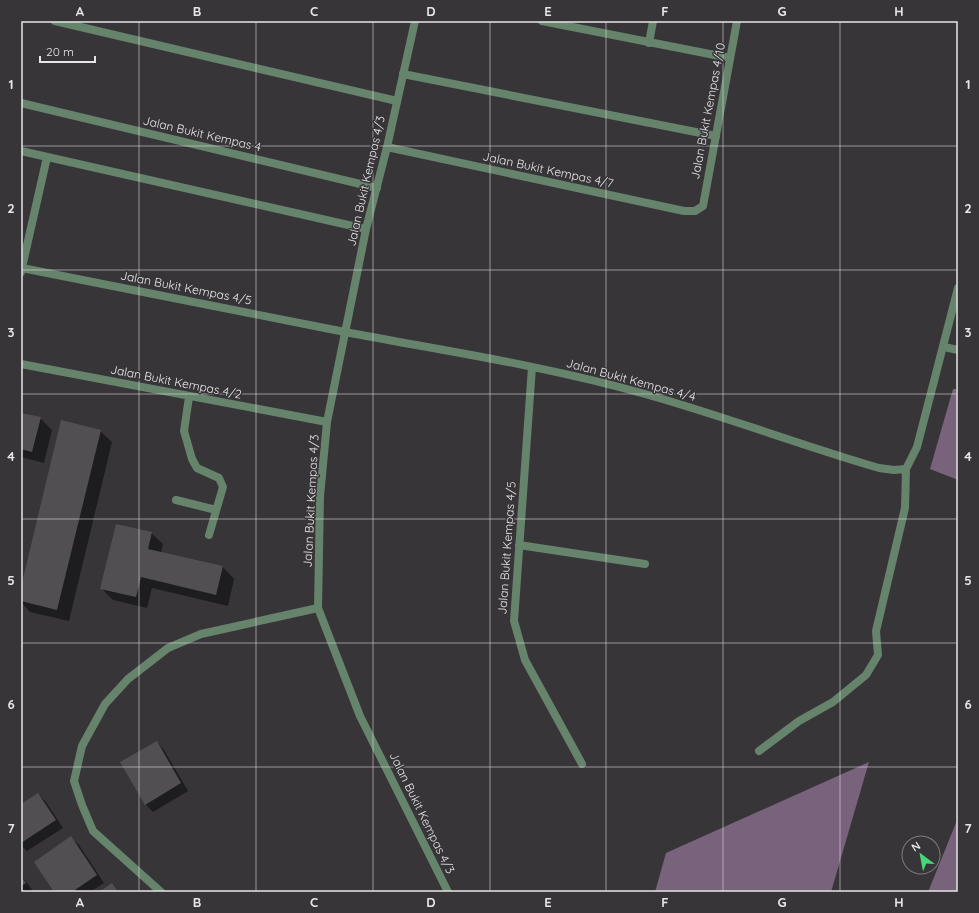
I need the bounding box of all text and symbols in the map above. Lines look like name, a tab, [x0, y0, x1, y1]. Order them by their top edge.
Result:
text: A	[76, 3, 85, 19]
text: B	[193, 3, 201, 19]
text: C	[310, 3, 318, 19]
text: D	[426, 3, 436, 19]
text: E	[544, 3, 552, 19]
text: F	[661, 3, 669, 19]
text: G	[777, 3, 787, 19]
text: H	[894, 3, 904, 19]
scale bar	[40, 38, 95, 64]
street label: Jalan Bukit Kempas 4/10	[687, 41, 728, 180]
text: 20 m	[46, 44, 74, 59]
text: 1	[8, 76, 14, 92]
text: 1	[965, 76, 971, 92]
street label: Jalan Bukit Kempas 4	[142, 113, 263, 154]
street label: Jalan Bukit Kempas 4/3	[343, 114, 388, 247]
street label: Jalan Bukit Kempas 4/7	[481, 148, 615, 191]
text: 2	[7, 200, 15, 216]
text: 2	[964, 200, 972, 216]
street label: Jalan Bukit Kempas 4/5	[119, 267, 253, 308]
text: 3	[8, 324, 15, 340]
text: 3	[965, 324, 972, 340]
street label: Jalan Bukit Kempas 4/4	[565, 355, 697, 404]
street label: Jalan Bukit Kempas 4/2	[109, 361, 243, 402]
street label: Jalan Bukit Kempas 4/3	[300, 434, 321, 568]
text: 4	[7, 448, 15, 464]
text: 4	[964, 448, 972, 464]
street label: Jalan Bukit Kempas 4/5	[494, 481, 519, 615]
text: 5	[7, 572, 15, 588]
text: 5	[964, 572, 972, 588]
text: 6	[7, 696, 15, 712]
text: 6	[964, 696, 972, 712]
street label: Jalan Bukit Kempas 4/3	[387, 750, 458, 876]
text: 7	[7, 820, 15, 836]
text: 7	[964, 820, 972, 836]
north arrow	[901, 835, 941, 875]
text: N	[909, 838, 923, 855]
text: A	[76, 894, 85, 910]
text: B	[193, 894, 201, 910]
text: C	[310, 894, 318, 910]
text: D	[426, 894, 436, 910]
text: E	[544, 894, 552, 910]
text: F	[661, 894, 669, 910]
text: G	[777, 894, 787, 910]
text: H	[894, 894, 904, 910]

